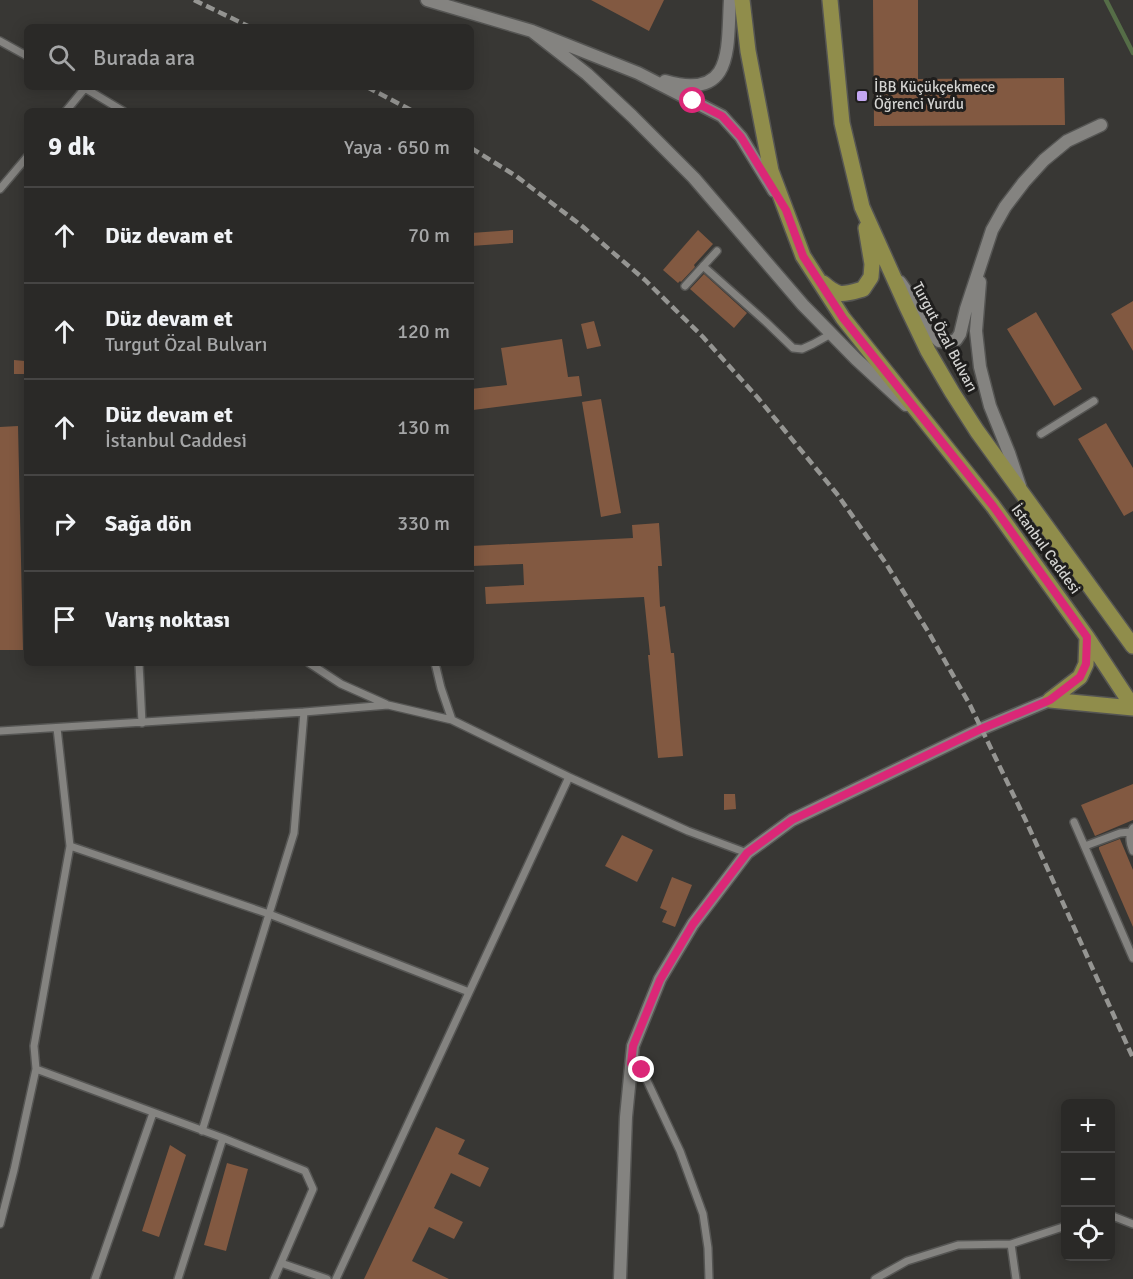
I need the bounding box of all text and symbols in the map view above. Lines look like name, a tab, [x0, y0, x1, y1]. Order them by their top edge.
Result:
search box	[24, 24, 474, 90]
icon: search	[45, 41, 78, 74]
text: Burada ara	[93, 44, 195, 71]
place label: İBB Küçükçekmece Öğrenci Yurdu	[874, 78, 995, 113]
route start	[679, 87, 705, 113]
marker: İBB Küçükçekmece Öğrenci Yurdu	[855, 89, 869, 103]
text: 9 dk	[48, 131, 95, 163]
text: Yaya · 650 m	[344, 135, 450, 160]
icon: ahead	[48, 219, 81, 252]
text: Düz devam et	[105, 222, 233, 249]
text: 70 m	[408, 223, 450, 248]
street label: Turgut Özal Bulvarı	[908, 279, 982, 395]
text: Düz devam et	[105, 305, 233, 332]
icon: ahead	[48, 315, 81, 348]
text: 120 m	[397, 319, 450, 344]
text: Turgut Özal Bulvarı	[105, 332, 267, 357]
text: Düz devam et	[105, 401, 233, 428]
icon: ahead	[48, 411, 81, 444]
text: 130 m	[397, 415, 450, 440]
text: İstanbul Caddesi	[105, 428, 247, 453]
street label: İstanbul Caddesi	[1007, 501, 1085, 597]
icon: right	[48, 507, 81, 540]
text: Sağa dön	[105, 510, 192, 537]
text: 330 m	[397, 511, 450, 536]
icon: arrive	[48, 603, 81, 636]
text: Varış noktası	[105, 606, 230, 633]
route end	[628, 1056, 654, 1082]
map controls	[1061, 1099, 1115, 1261]
button: +	[1061, 1099, 1115, 1153]
button: −	[1061, 1153, 1115, 1207]
button: locate	[1061, 1207, 1115, 1261]

